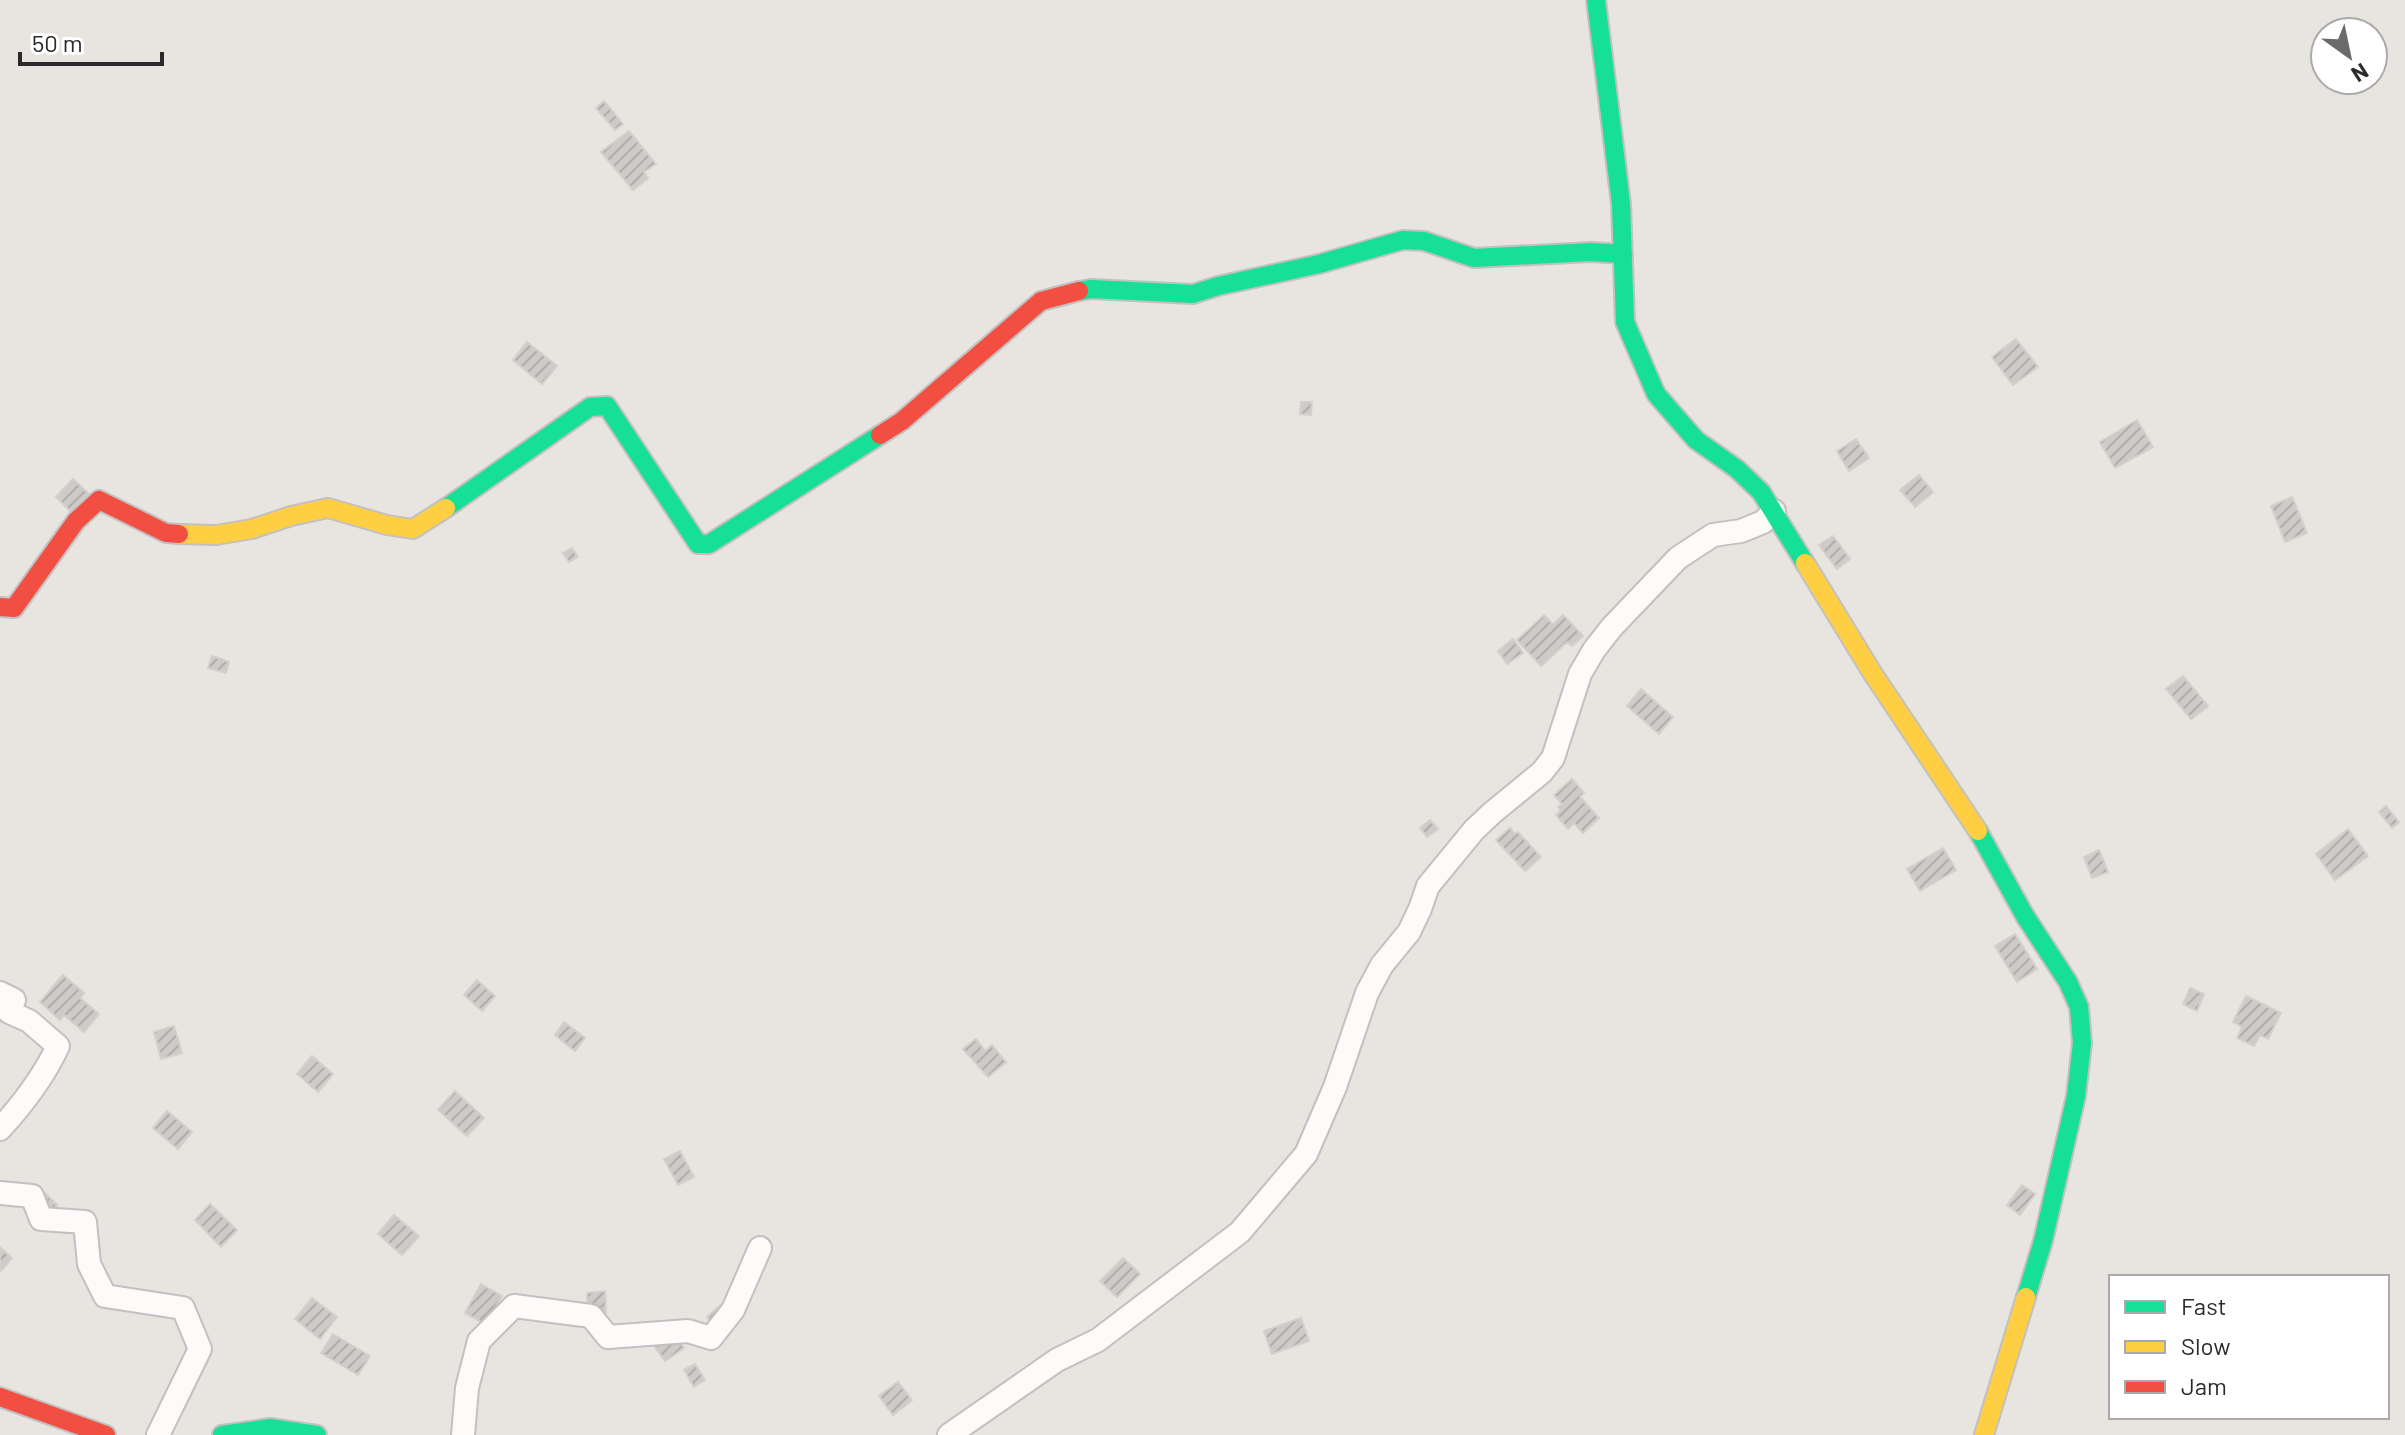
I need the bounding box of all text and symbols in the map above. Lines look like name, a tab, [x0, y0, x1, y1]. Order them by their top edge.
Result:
scale bar	[20, 16, 162, 66]
north arrow	[2309, 16, 2389, 96]
text: 50 m	[32, 28, 83, 57]
text: N	[2347, 59, 2374, 89]
legend	[2109, 1275, 2389, 1419]
text: Fast	[2181, 1291, 2226, 1320]
text: Slow	[2181, 1331, 2230, 1360]
text: Jam	[2181, 1371, 2227, 1400]

